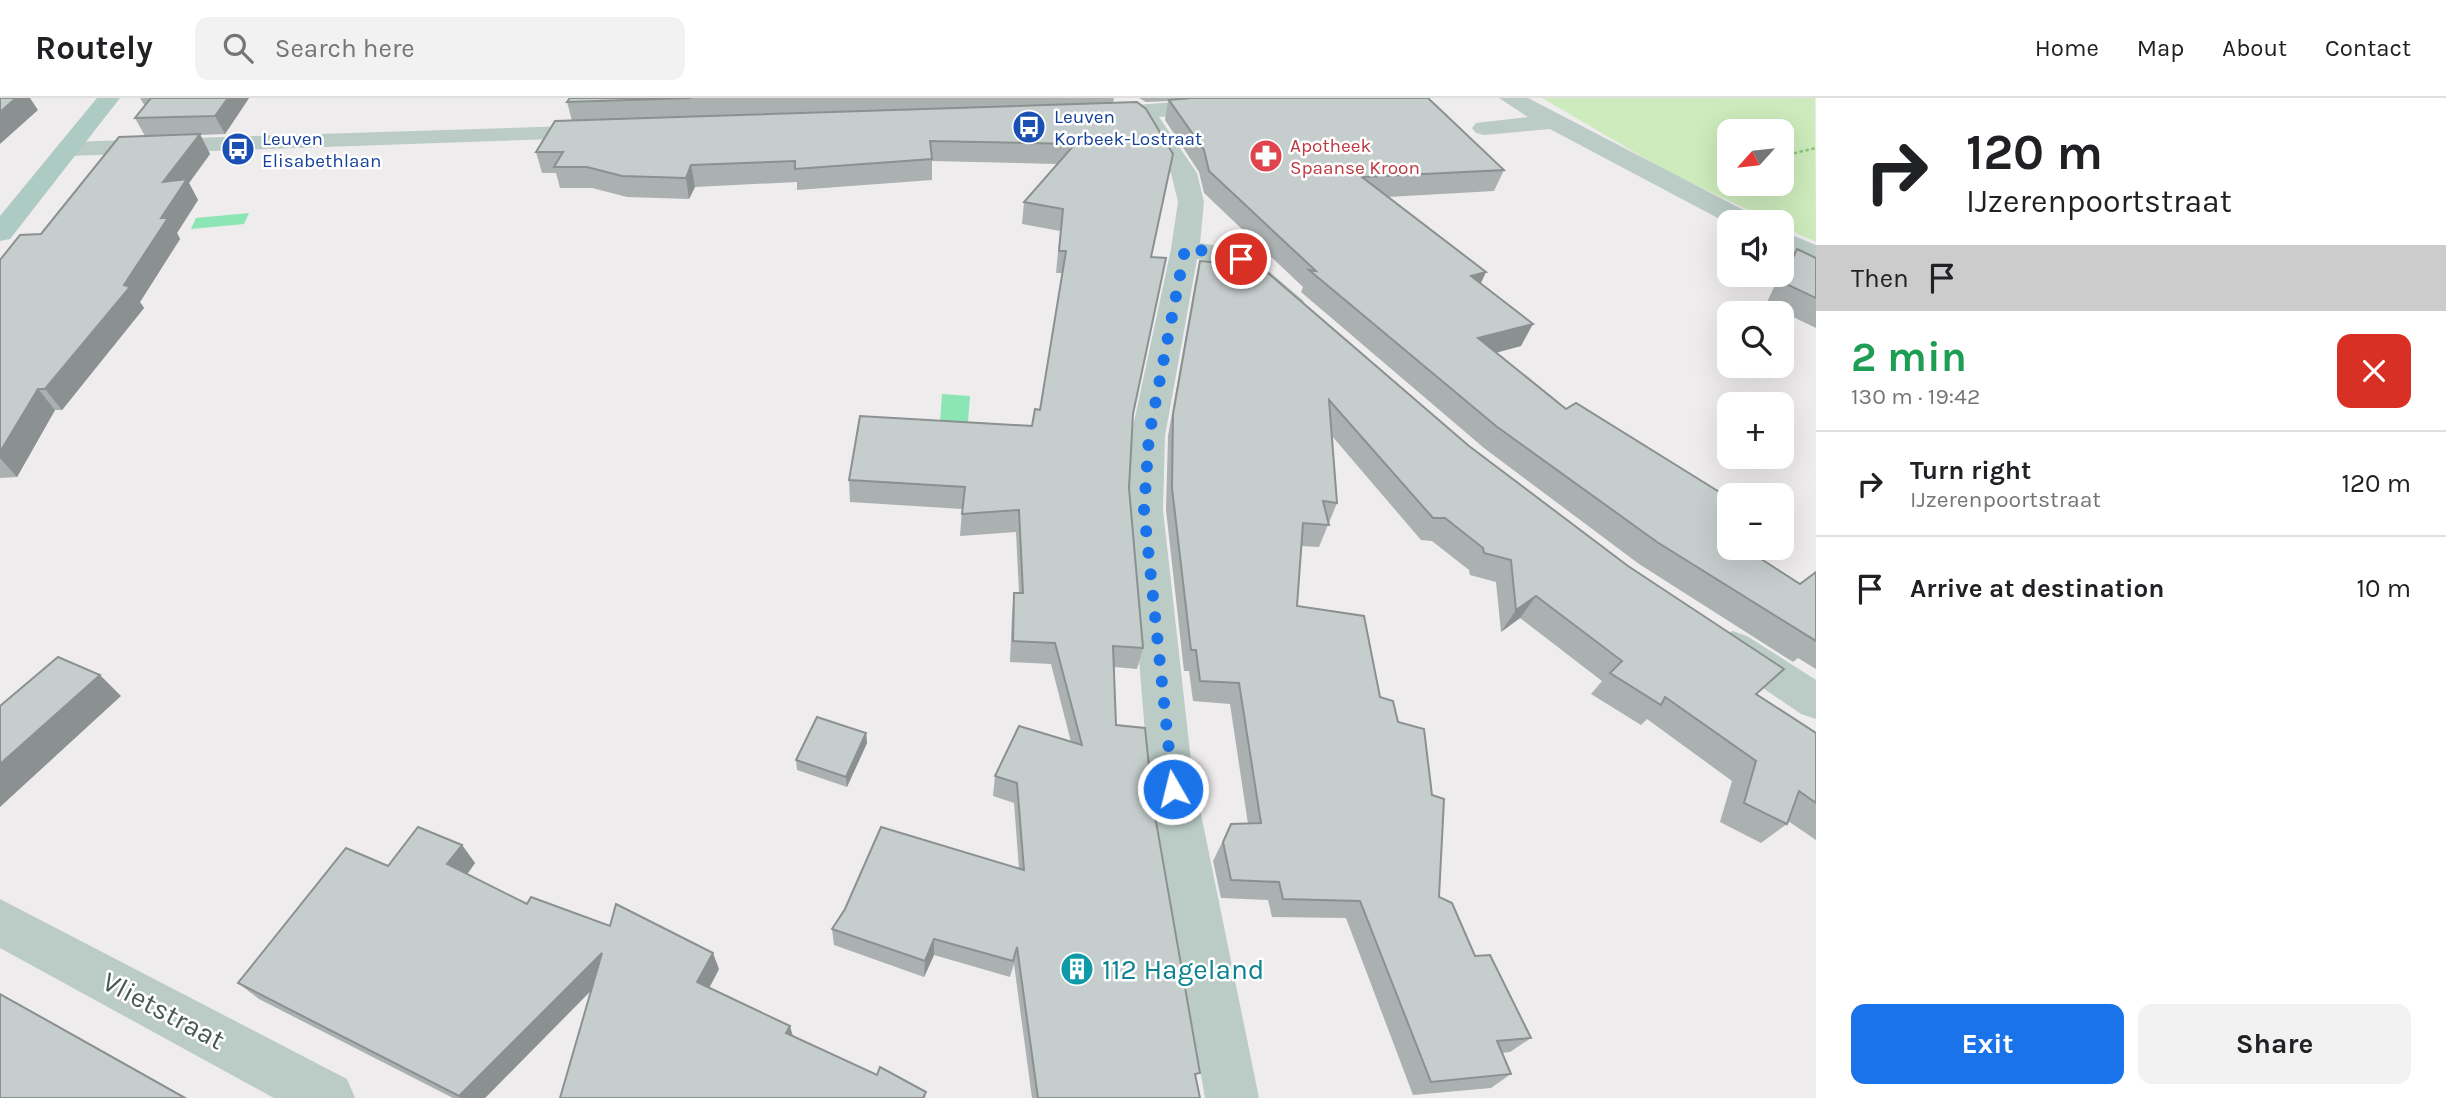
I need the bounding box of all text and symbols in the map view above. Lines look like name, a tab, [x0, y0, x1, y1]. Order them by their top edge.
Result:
search box	[195, 17, 685, 80]
text: Routely	[35, 29, 153, 67]
icon: search	[219, 29, 257, 67]
text: Search here	[275, 33, 415, 64]
text: Home	[2035, 34, 2099, 62]
text: Map	[2137, 34, 2184, 62]
text: About	[2222, 34, 2287, 62]
text: Contact	[2325, 34, 2411, 62]
place label: Leuven Korbeek-Lostraat	[1054, 106, 1202, 150]
bus stop icon: Leuven Korbeek-Lostraat	[1010, 108, 1048, 146]
north arrow	[1717, 119, 1794, 196]
map controls	[1717, 119, 1794, 560]
text: 120 m	[1966, 124, 2103, 181]
icon: right	[1851, 126, 1942, 217]
place label: Leuven Elisabethlaan	[262, 128, 381, 172]
bus stop icon: Leuven Elisabethlaan	[219, 130, 257, 168]
place label: Apotheek Spaanse Kroon	[1290, 135, 1420, 179]
pharmacy icon: Apotheek Spaanse Kroon	[1247, 137, 1285, 175]
text: IJzerenpoortstraat	[1966, 183, 2232, 220]
button: sound	[1717, 210, 1794, 287]
pin	[1211, 229, 1271, 289]
icon: arrive	[1222, 240, 1260, 278]
icon: arrive	[1923, 259, 1961, 297]
text: Then	[1851, 263, 1909, 294]
button: search	[1717, 301, 1794, 378]
text: 2 min	[1851, 332, 1967, 382]
button: close	[2337, 334, 2411, 408]
text: 130 m · 19:42	[1851, 383, 1980, 410]
button: +	[1717, 392, 1794, 469]
text: Turn right	[1910, 455, 2031, 486]
icon: right	[1851, 465, 1889, 503]
text: 120 m	[2341, 468, 2411, 499]
button: −	[1717, 483, 1794, 560]
text: IJzerenpoortstraat	[1910, 486, 2101, 513]
icon: arrive	[1851, 570, 1889, 608]
text: Arrive at destination	[1910, 573, 2164, 604]
text: 10 m	[2356, 573, 2411, 604]
position arrow	[1136, 752, 1210, 826]
building icon: 112 Hageland	[1058, 950, 1096, 988]
place label: 112 Hageland	[1102, 953, 1264, 986]
street label: Vlietstraat	[97, 965, 230, 1056]
button: Exit	[1851, 1004, 2124, 1084]
button: Share	[2138, 1004, 2411, 1084]

